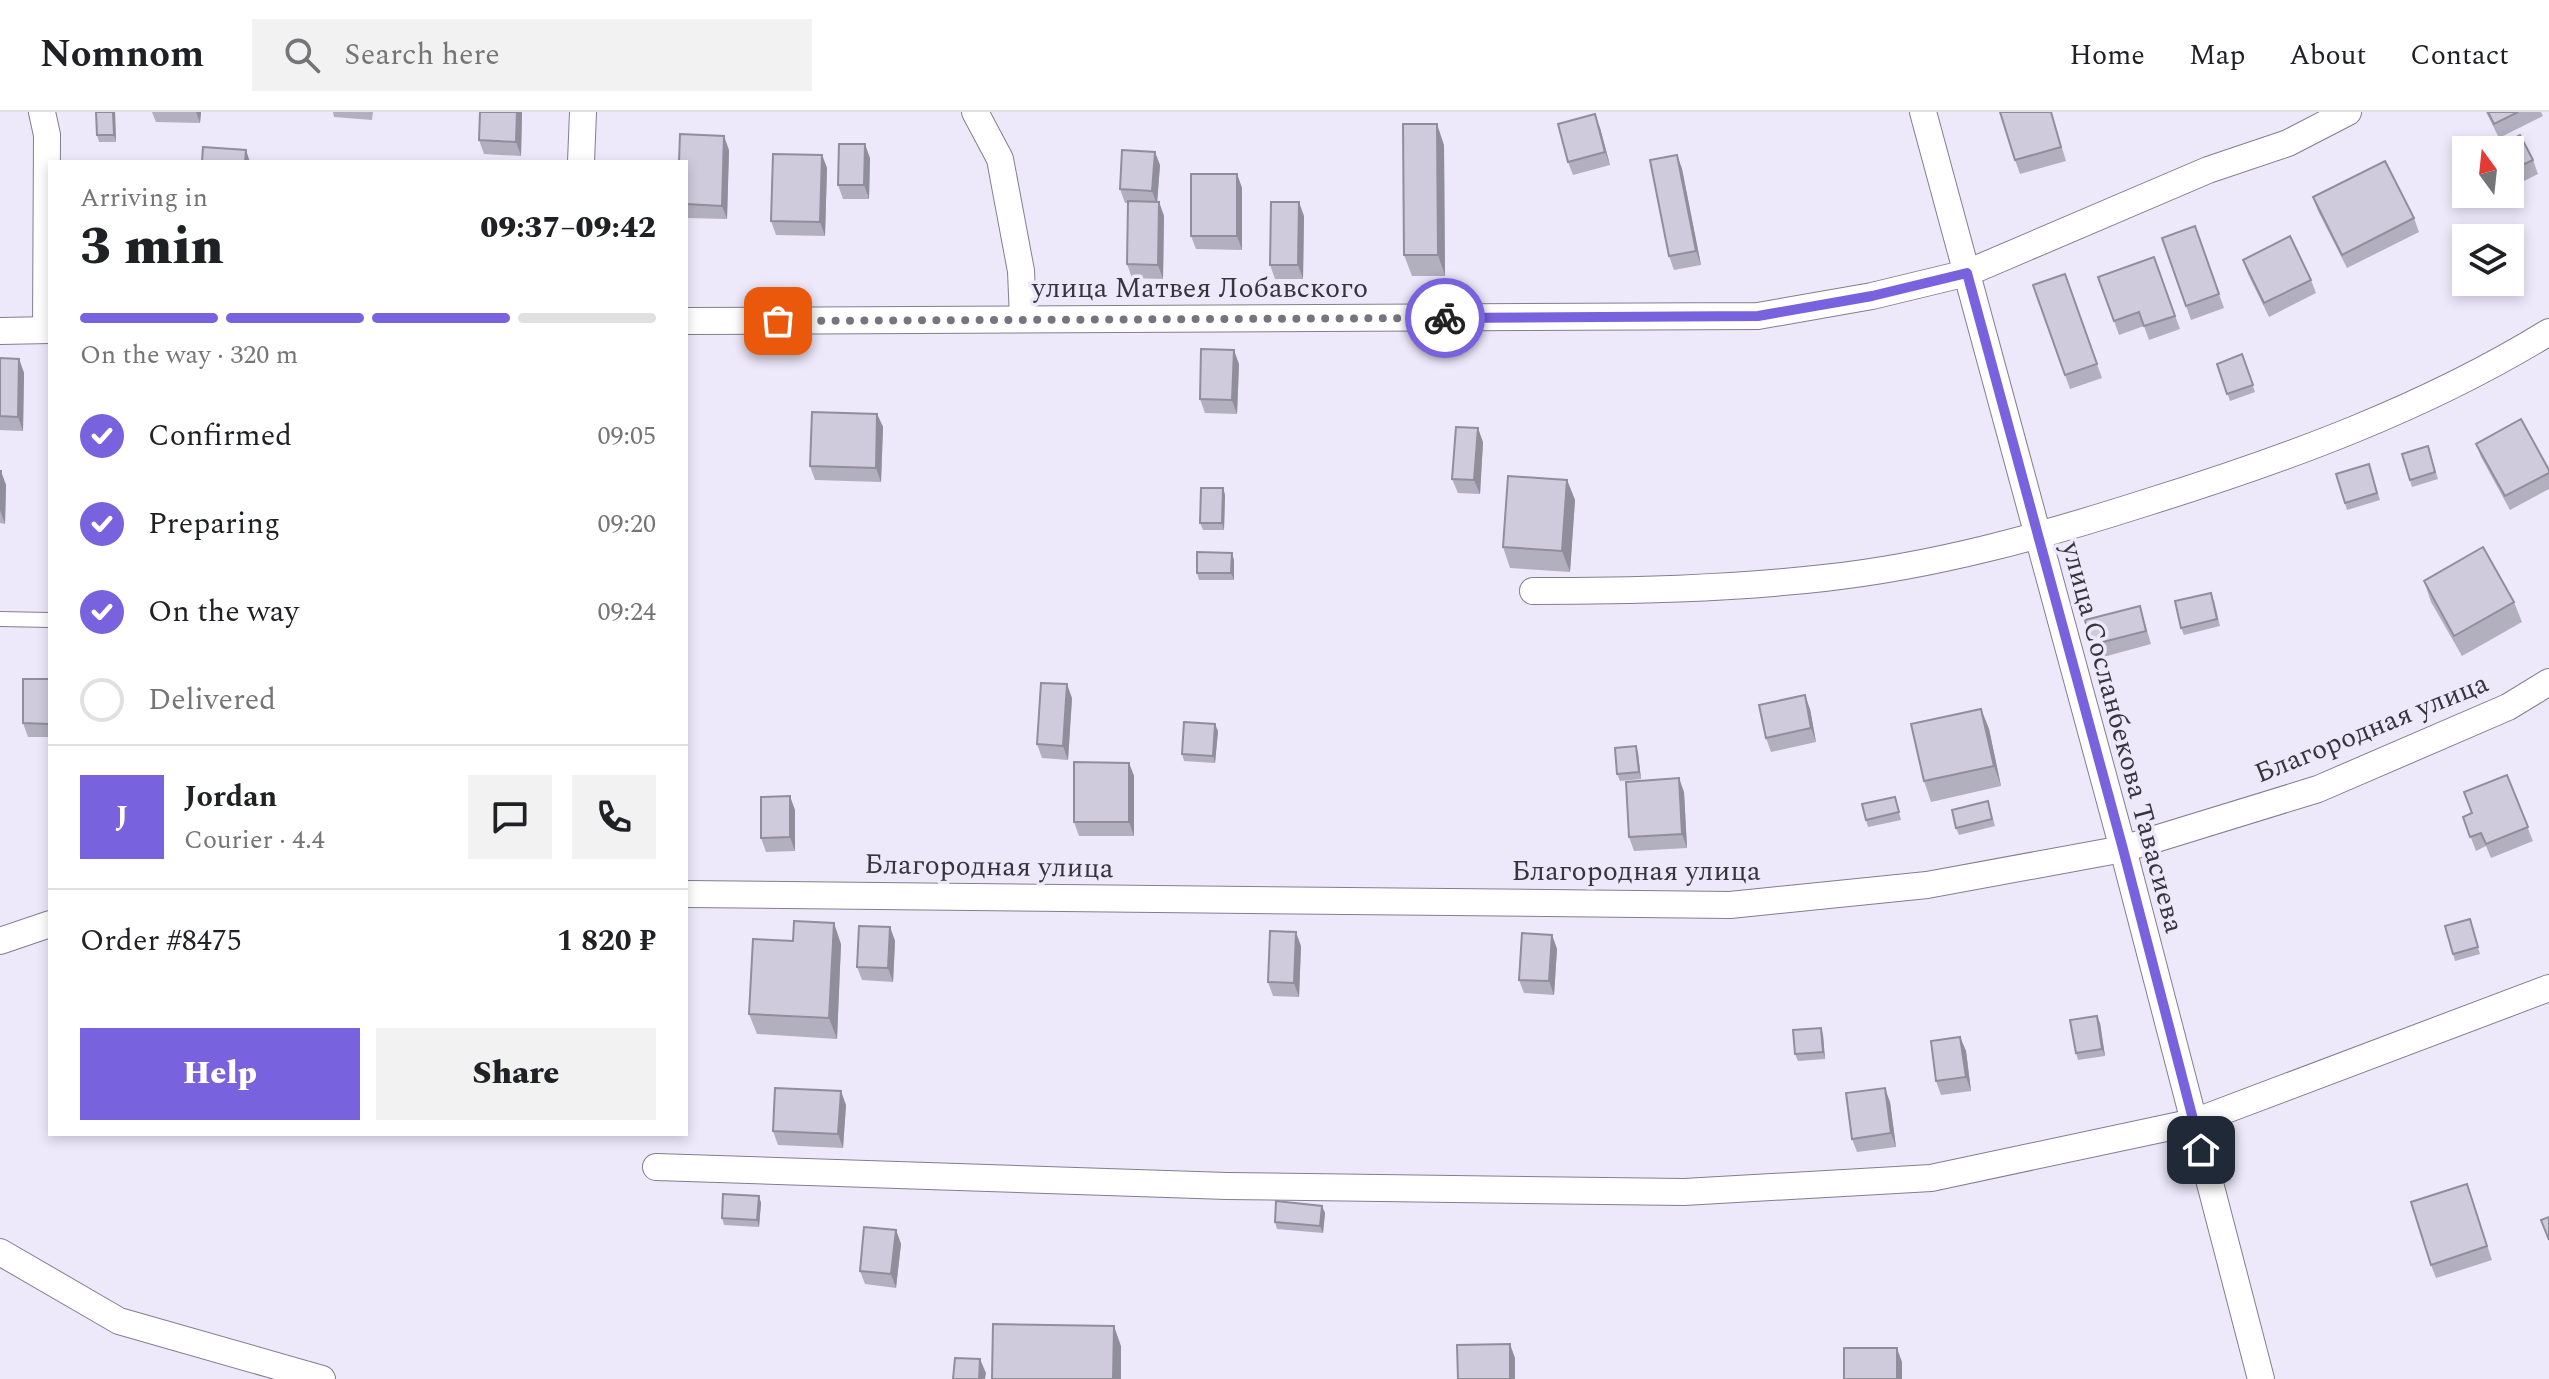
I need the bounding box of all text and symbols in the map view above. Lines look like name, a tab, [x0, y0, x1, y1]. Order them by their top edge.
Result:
search box	[252, 19, 812, 91]
text: Nomnom	[40, 26, 204, 84]
text: Search here	[344, 32, 500, 78]
icon: search	[280, 33, 324, 77]
text: Home	[2069, 34, 2145, 77]
text: Map	[2189, 34, 2245, 77]
text: About	[2289, 34, 2366, 77]
text: Contact	[2410, 34, 2509, 77]
north arrow	[2452, 136, 2524, 208]
map controls	[2452, 136, 2524, 296]
text: Arriving in	[80, 178, 208, 218]
text: 09:37–09:42	[480, 205, 656, 251]
text: 3 min	[80, 208, 224, 287]
button: layers	[2452, 224, 2524, 296]
street label: улица Матвея Лобавского	[1031, 267, 1368, 310]
courier	[1405, 278, 1485, 358]
pin	[744, 287, 812, 355]
icon: bike	[1423, 296, 1467, 340]
icon: bag	[756, 299, 800, 343]
text: On the way · 320 m	[80, 335, 298, 375]
text: Confirmed	[148, 413, 292, 459]
icon: check	[80, 414, 124, 458]
text: 09:05	[597, 416, 656, 456]
text: Preparing	[148, 501, 280, 547]
icon: check	[80, 502, 124, 546]
text: 09:20	[597, 504, 656, 544]
street label: улица Сосланбекова Тавасиева	[2049, 536, 2196, 938]
text: On the way	[148, 589, 299, 635]
icon: check	[80, 590, 124, 634]
text: 09:24	[597, 592, 656, 632]
street label: Благородная улица	[2248, 662, 2495, 795]
text: Delivered	[148, 677, 276, 723]
text: Jordan	[184, 774, 277, 820]
button: chat	[468, 775, 552, 859]
button: phone	[572, 775, 656, 859]
text: J	[116, 794, 128, 840]
text: Courier · 4.4	[184, 820, 325, 860]
street label: Благородная улица	[864, 843, 1114, 890]
street label: Благородная улица	[1511, 850, 1761, 893]
text: Order #8475	[80, 918, 242, 964]
text: 1 820 ₽	[557, 918, 656, 964]
button: Help	[80, 1028, 360, 1120]
button: Share	[376, 1028, 656, 1120]
pin	[2167, 1116, 2235, 1184]
icon: home	[2179, 1128, 2223, 1172]

